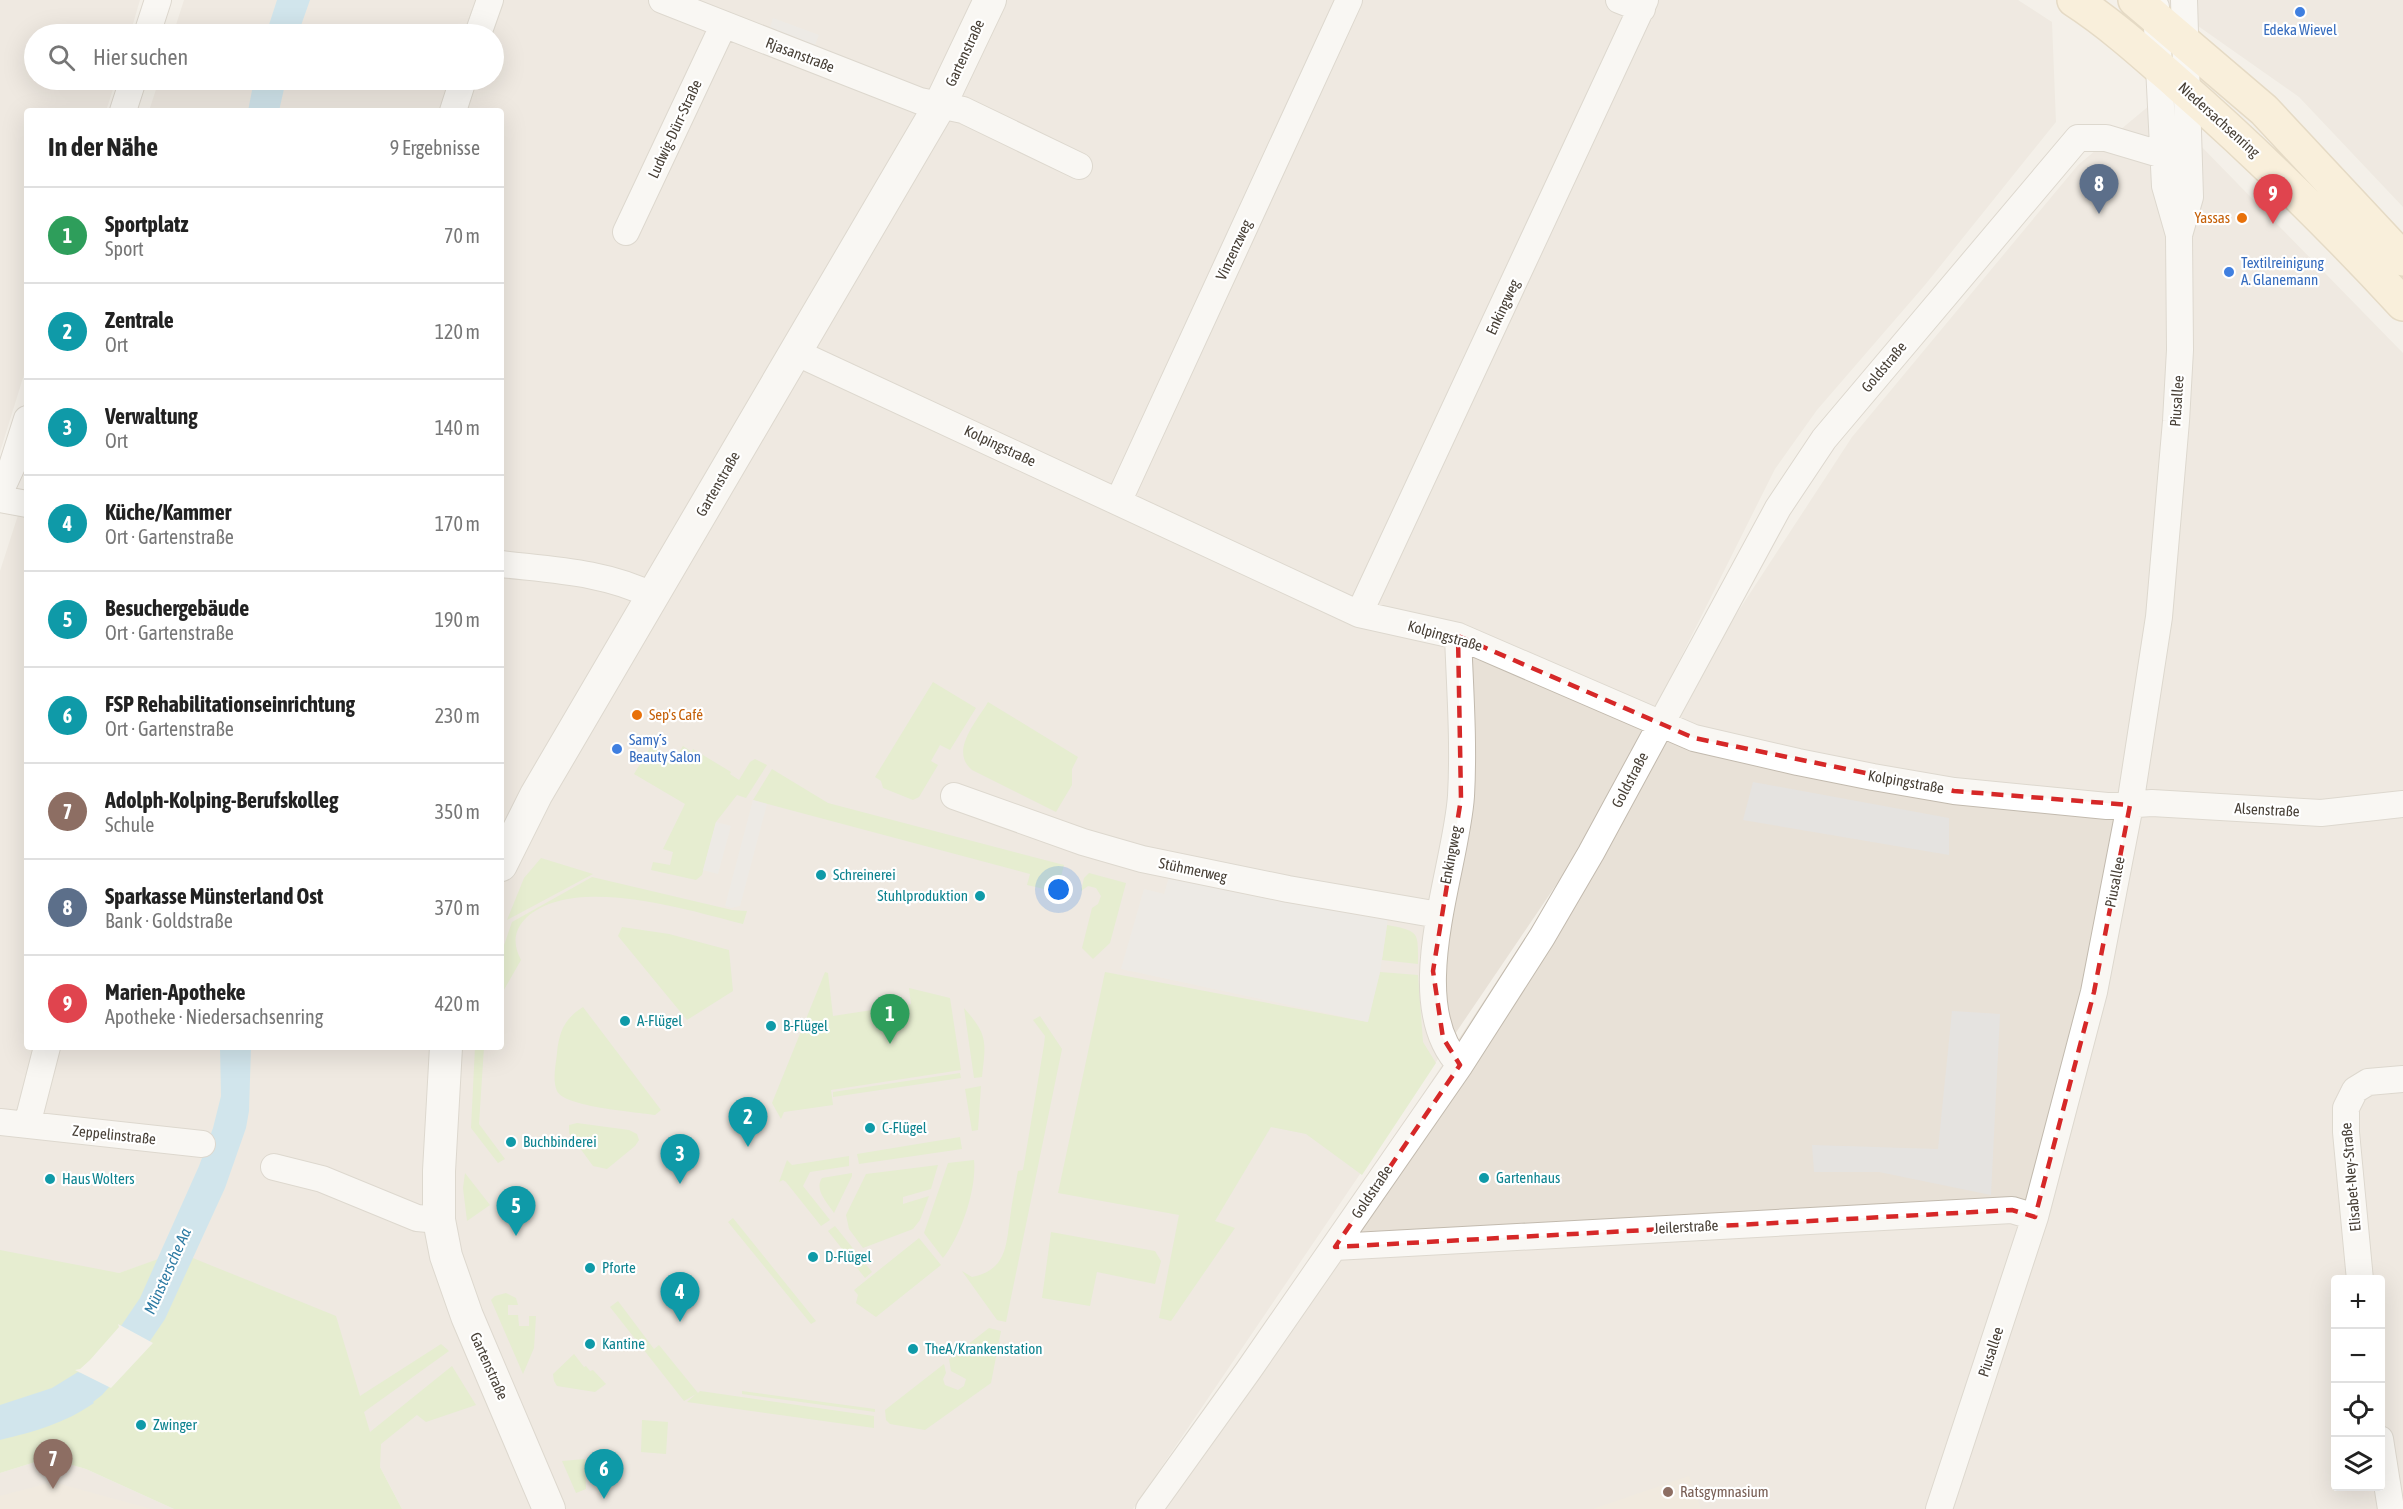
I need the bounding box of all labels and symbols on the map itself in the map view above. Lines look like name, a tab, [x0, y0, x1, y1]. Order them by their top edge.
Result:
marker: Edeka Wievel	[2293, 5, 2307, 19]
street label: Gartenstraße	[942, 16, 988, 89]
place label: Edeka Wievel	[2263, 21, 2337, 38]
street label: Rjasanstraße	[764, 34, 837, 75]
street label: Ludwig-Dürr-Straße	[644, 77, 705, 181]
street label: Niedersachsenring	[2175, 79, 2264, 161]
pin: 8	[2080, 164, 2118, 214]
pin: 9	[2254, 174, 2292, 224]
place label: Yassas	[2194, 209, 2230, 226]
marker: Yassas	[2235, 211, 2249, 225]
street label: Vinzenzweg	[1212, 216, 1255, 283]
place label: Textilreinigung A. Glanemann	[2241, 254, 2325, 288]
marker: Textilreinigung A. Glanemann	[2222, 265, 2236, 279]
street label: Enkingweg	[1482, 276, 1523, 337]
street label: Goldstraße	[1858, 338, 1910, 395]
street label: Piusallee	[2166, 375, 2187, 427]
street label: Kolpingstraße	[962, 422, 1039, 470]
street label: Gartenstraße	[692, 448, 743, 519]
street label: Kolpingstraße	[1406, 617, 1485, 654]
place label: Sep's Café	[649, 706, 703, 723]
marker: Sep's Café	[630, 708, 644, 722]
place label: Samy´s Beauty Salon	[629, 731, 701, 765]
marker: Samy´s Beauty Salon	[610, 742, 624, 756]
street label: Goldstraße	[1608, 749, 1651, 810]
street label: Kolpingstraße	[1867, 766, 1946, 797]
street label: Alsenstraße	[2234, 799, 2300, 820]
street label: Enkingweg	[1437, 824, 1465, 886]
street label: Stühmerweg	[1157, 854, 1229, 885]
street label: Piusallee	[2101, 855, 2128, 909]
place label: Schreinerei	[833, 866, 896, 883]
marker: Schreinerei	[814, 868, 828, 882]
your location	[1044, 875, 1073, 904]
place label: Stuhlproduktion	[877, 887, 968, 904]
marker: Stuhlproduktion	[973, 889, 987, 903]
pin: 1	[870, 994, 910, 1044]
place label: A-Flügel	[637, 1012, 682, 1029]
marker: A-Flügel	[618, 1014, 632, 1028]
place label: B-Flügel	[783, 1017, 828, 1034]
marker: B-Flügel	[764, 1019, 778, 1033]
pin: 2	[728, 1098, 768, 1147]
place label: C-Flügel	[882, 1119, 927, 1136]
marker: C-Flügel	[863, 1121, 877, 1135]
street label: Zeppelinstraße	[71, 1122, 157, 1147]
street label: Elisabet-Ney-Straße	[2337, 1122, 2364, 1232]
place label: Buchbinderei	[523, 1133, 597, 1150]
pin: 3	[660, 1134, 700, 1184]
marker: Buchbinderei	[504, 1135, 518, 1149]
street label: Goldstraße	[1348, 1162, 1396, 1222]
place label: Gartenhaus	[1496, 1169, 1560, 1186]
place label: Haus Wolters	[62, 1170, 134, 1187]
marker: Gartenhaus	[1477, 1171, 1491, 1185]
marker: Haus Wolters	[43, 1172, 57, 1186]
pin: 5	[496, 1186, 536, 1236]
street label: Jeilerstraße	[1653, 1216, 1719, 1237]
water label: Münstersche Aa	[140, 1225, 194, 1317]
place label: D-Flügel	[825, 1248, 871, 1265]
marker: D-Flügel	[806, 1250, 820, 1264]
place label: Pforte	[602, 1259, 636, 1276]
marker: Pforte	[583, 1261, 597, 1275]
pin: 4	[660, 1272, 700, 1322]
street label: Piusallee	[1975, 1325, 2007, 1379]
street label: Gartenstraße	[467, 1329, 512, 1402]
place label: Kantine	[602, 1335, 645, 1352]
marker: Kantine	[583, 1337, 597, 1351]
place label: TheA/Krankenstation	[925, 1340, 1043, 1357]
marker: TheA/Krankenstation	[906, 1342, 920, 1356]
place label: Zwinger	[153, 1416, 197, 1433]
marker: Zwinger	[134, 1418, 148, 1432]
pin: 7	[34, 1440, 72, 1489]
pin: 6	[584, 1450, 624, 1499]
place label: Ratsgymnasium	[1680, 1483, 1769, 1500]
marker: Ratsgymnasium	[1661, 1485, 1675, 1499]

